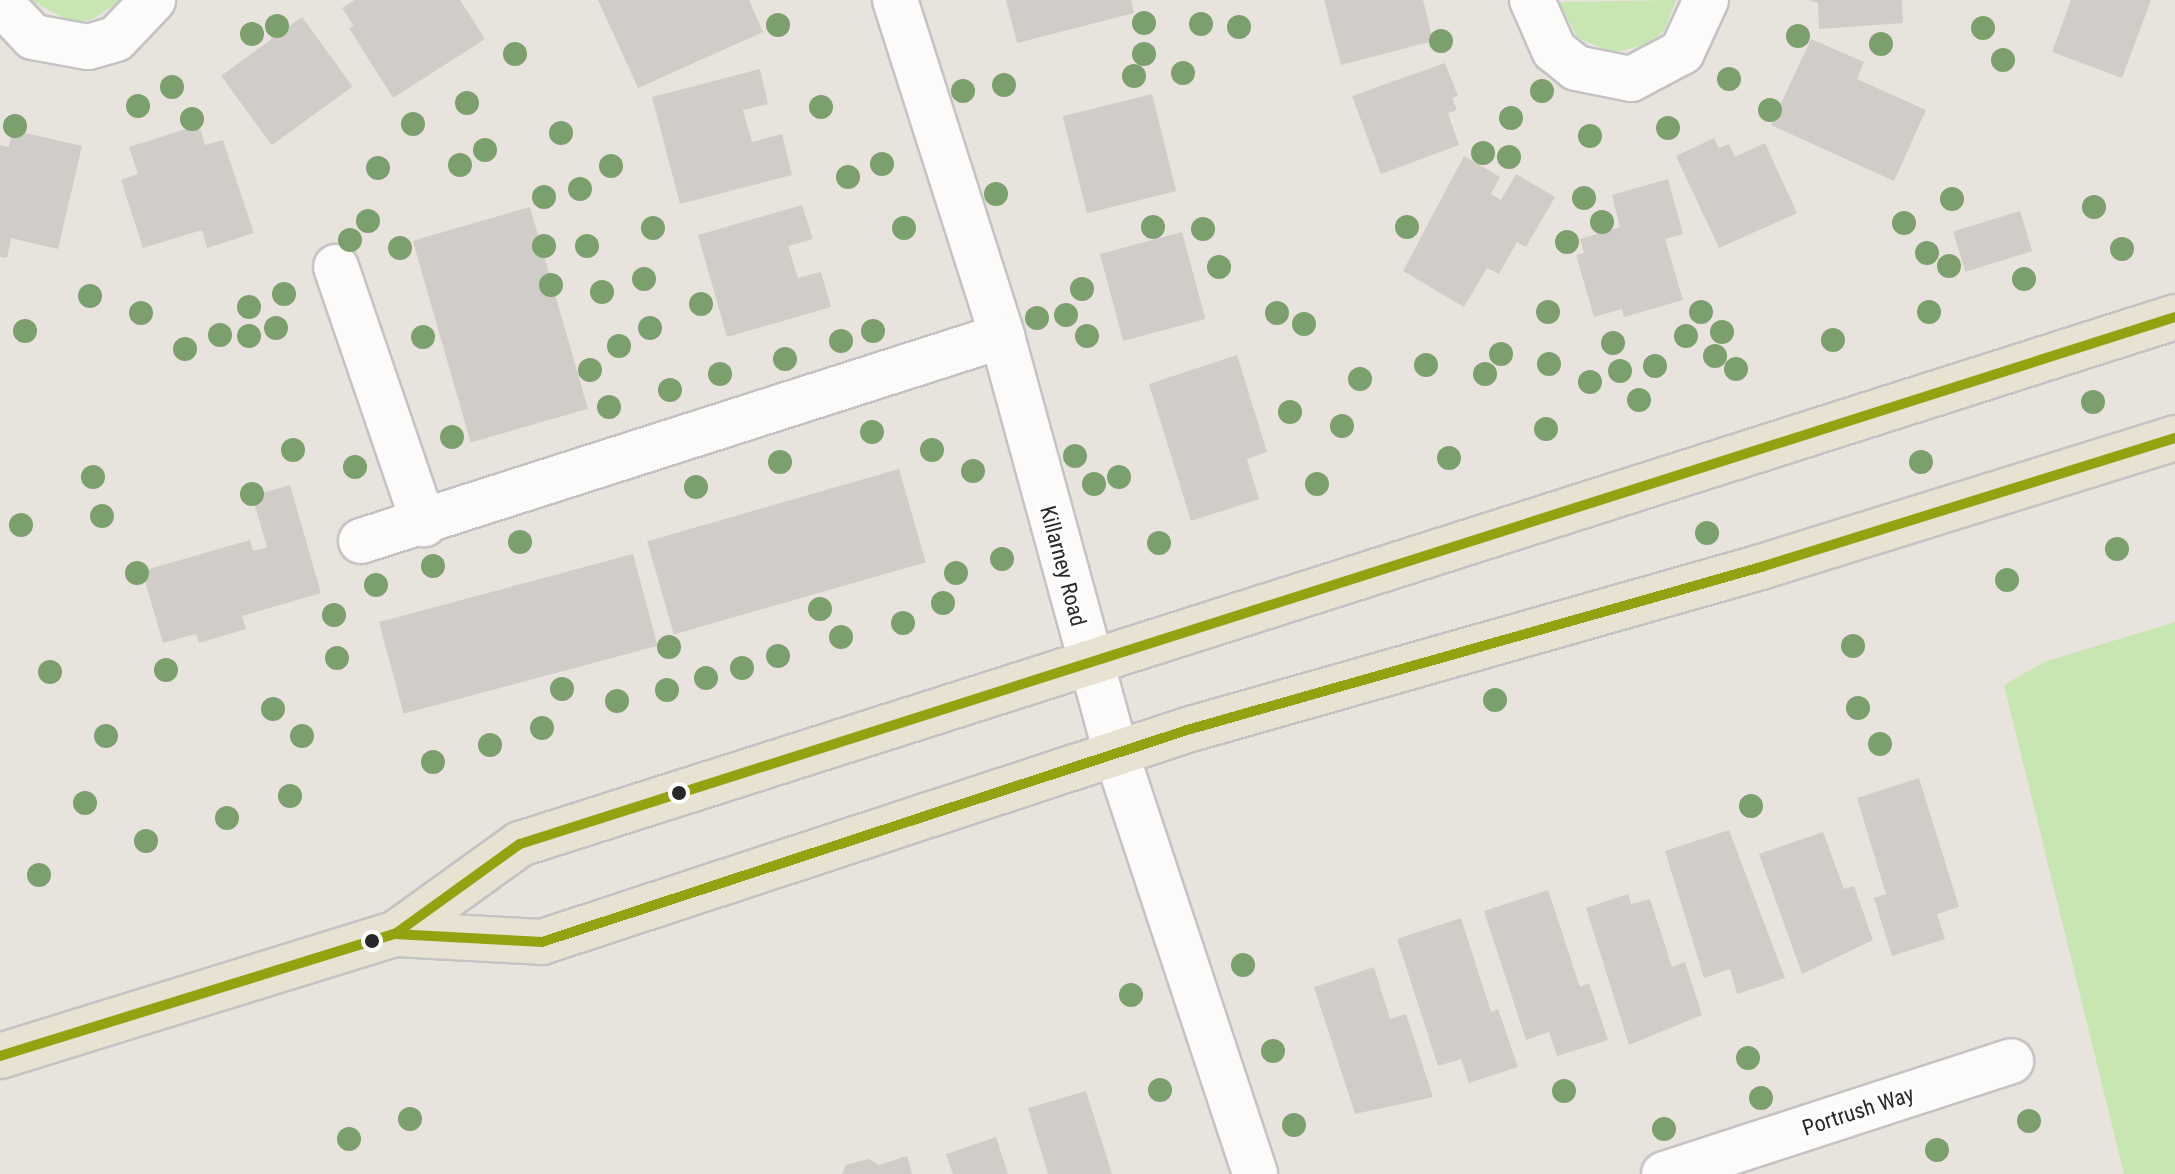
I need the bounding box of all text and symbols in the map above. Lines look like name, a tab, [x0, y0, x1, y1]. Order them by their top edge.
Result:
street label: Killarney Road	[1034, 503, 1092, 629]
unlabelled marker	[671, 785, 687, 801]
unlabelled marker	[364, 933, 380, 949]
street label: Portrush Way	[1799, 1081, 1917, 1141]

